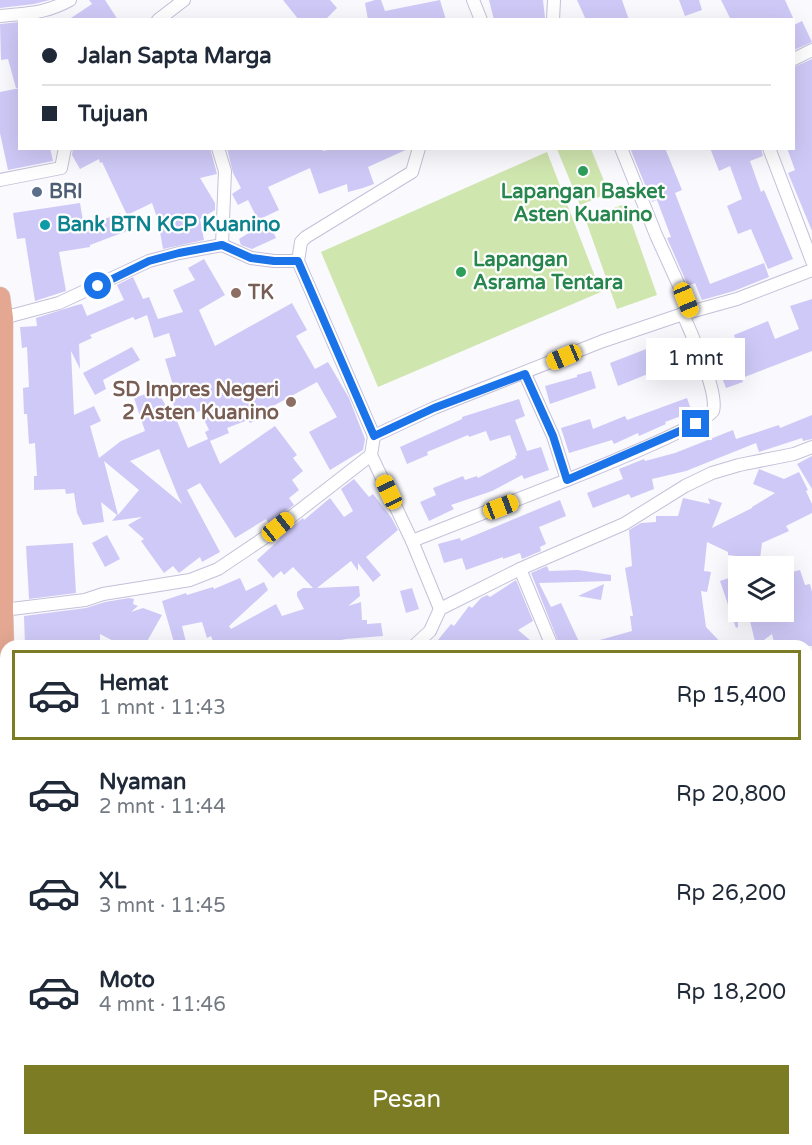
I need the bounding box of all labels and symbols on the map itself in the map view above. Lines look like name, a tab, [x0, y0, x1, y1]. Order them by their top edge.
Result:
marker: Lapangan Basket Asten Kuanino	[576, 164, 590, 178]
place label: BRI	[49, 180, 83, 204]
place label: Lapangan Basket Asten Kuanino	[501, 180, 666, 227]
marker: BRI	[30, 185, 44, 199]
place label: Bank BTN KCP Kuanino	[57, 213, 281, 237]
marker: Bank BTN KCP Kuanino	[38, 218, 52, 232]
place label: Lapangan Asrama Tentara	[473, 248, 623, 295]
marker: Lapangan Asrama Tentara	[454, 265, 468, 279]
route start	[84, 272, 111, 299]
car	[671, 280, 701, 320]
place label: TK	[247, 281, 274, 305]
marker: TK	[229, 286, 243, 300]
callout: 1 mnt	[646, 337, 746, 379]
car	[544, 342, 584, 372]
place label: SD Impres Negeri 2 Asten Kuanino	[113, 378, 279, 425]
marker: SD Impres Negeri 2 Asten Kuanino	[284, 395, 298, 409]
route end	[682, 410, 709, 437]
car	[373, 472, 405, 512]
car	[481, 492, 521, 522]
car	[258, 509, 298, 545]

